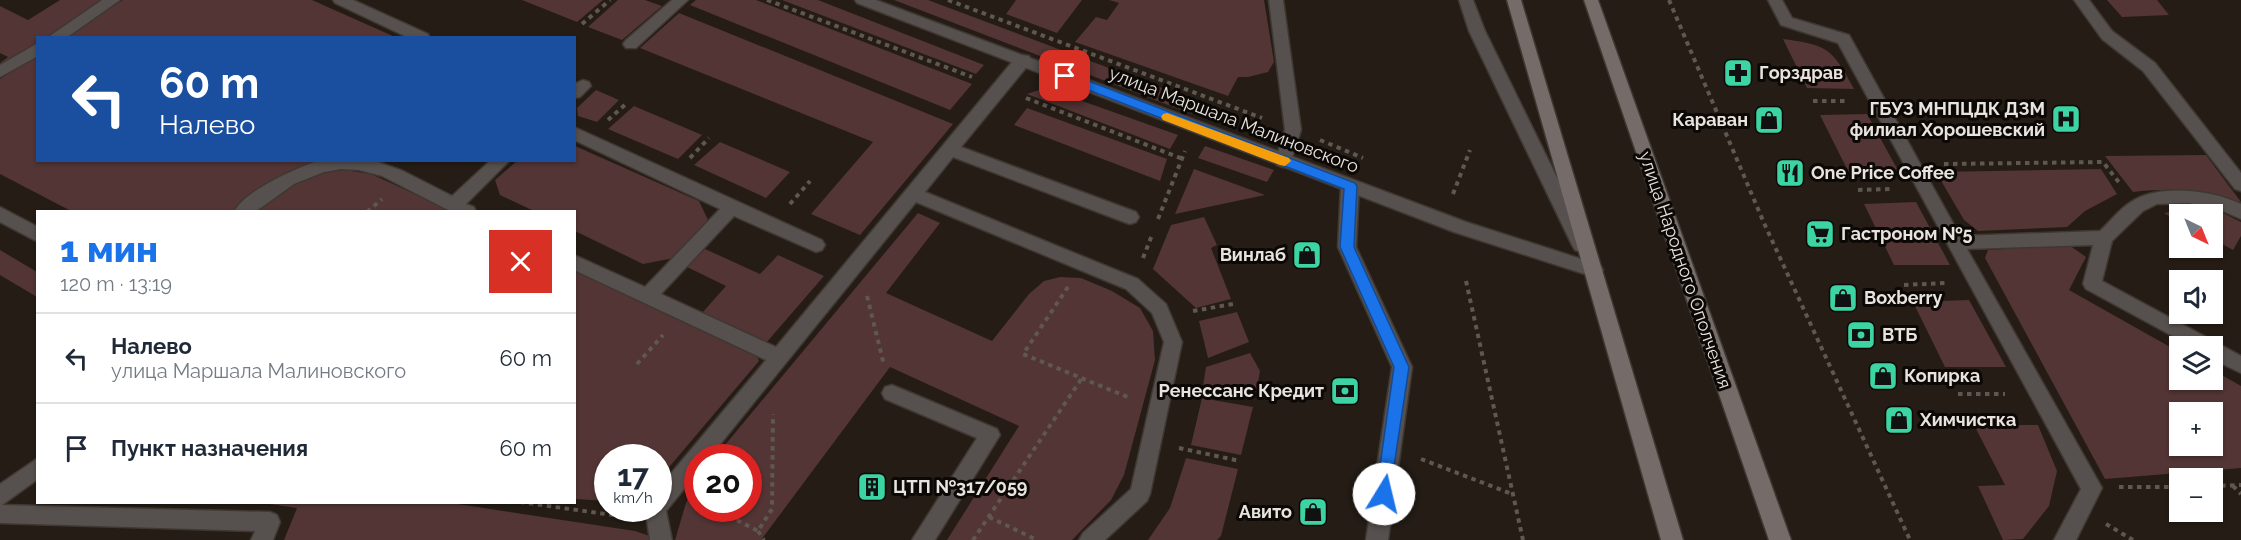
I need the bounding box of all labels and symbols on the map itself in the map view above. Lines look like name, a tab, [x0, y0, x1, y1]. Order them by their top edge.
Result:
pin	[1039, 50, 1090, 101]
pharmacy icon: Горздрав	[1722, 57, 1754, 89]
street label: улица Маршала Малиновского	[1106, 62, 1362, 177]
place label: Горздрав	[1759, 62, 1843, 83]
place label: ГБУЗ МНПЦДК ДЗМ филиал Хорошевский	[1850, 98, 2045, 140]
hospital icon: ГБУЗ МНПЦДК ДЗМ филиал Хорошевский	[2050, 103, 2082, 135]
shop icon: Караван	[1753, 104, 1785, 136]
place label: Караван	[1672, 109, 1748, 130]
street label: улица Народного Ополчения	[1635, 148, 1736, 391]
restaurant icon: One Price Coffee	[1774, 157, 1806, 189]
place label: One Price Coffee	[1811, 162, 1955, 183]
north arrow	[2169, 204, 2223, 258]
supermarket icon: Гастроном №5	[1804, 218, 1836, 250]
place label: Гастроном №5	[1841, 223, 1972, 244]
shop icon: Винлаб	[1291, 239, 1323, 271]
place label: Винлаб	[1220, 244, 1286, 265]
shop icon: Boxberry	[1827, 282, 1859, 314]
place label: Boxberry	[1864, 287, 1942, 308]
bank icon: ВТБ	[1845, 319, 1877, 351]
place label: ВТБ	[1882, 324, 1917, 345]
shop icon: Копирка	[1867, 360, 1899, 392]
place label: Копирка	[1904, 365, 1980, 386]
bank icon: Ренессанс Кредит	[1329, 375, 1361, 407]
place label: Ренессанс Кредит	[1159, 380, 1324, 401]
shop icon: Химчистка	[1883, 404, 1915, 436]
place label: Химчистка	[1919, 409, 2016, 430]
speed limit sign: 20	[684, 444, 762, 522]
position arrow	[1352, 462, 1416, 526]
building icon: ЦТП №317/059	[856, 471, 888, 503]
place label: ЦТП №317/059	[893, 476, 1027, 497]
shop icon: Авито	[1297, 496, 1329, 528]
place label: Авито	[1239, 501, 1292, 522]

